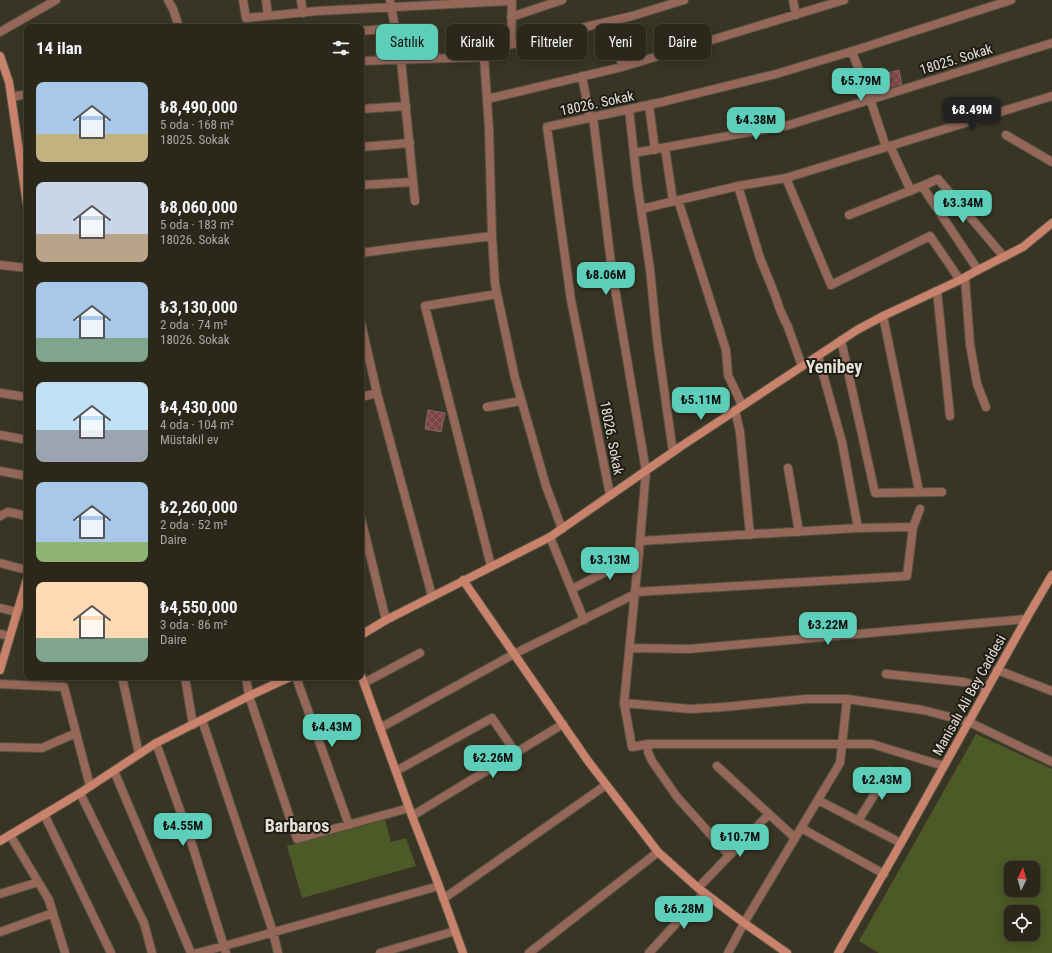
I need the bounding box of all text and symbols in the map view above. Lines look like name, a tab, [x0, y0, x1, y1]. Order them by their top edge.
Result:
chip: Satılık	[376, 24, 438, 60]
chip: Kiralık	[446, 24, 509, 60]
chip: Filtreler	[517, 24, 587, 60]
chip: Yeni	[595, 24, 646, 60]
chip: Daire	[654, 24, 711, 60]
icon: filters	[330, 37, 352, 59]
text: 14 ilan	[36, 38, 82, 58]
street label: 18025. Sokak	[918, 40, 995, 78]
pin: ₺5.79M	[828, 68, 894, 102]
text: ₺5.79M	[841, 73, 881, 88]
street label: 18026. Sokak	[559, 87, 636, 119]
text: ₺8,490,000	[160, 97, 238, 117]
pin: ₺8.49M	[939, 97, 1005, 131]
icon: home	[68, 98, 116, 146]
text: ₺8.49M	[952, 102, 992, 117]
pin: ₺4.38M	[723, 107, 789, 141]
text: ₺4.38M	[736, 112, 776, 127]
text: 5 oda · 168 m²	[160, 117, 234, 132]
text: 18025. Sokak	[160, 132, 230, 147]
pin: ₺3.34M	[930, 190, 996, 224]
text: ₺3.34M	[943, 195, 983, 210]
text: ₺8,060,000	[160, 197, 238, 217]
icon: home	[68, 198, 116, 246]
text: 5 oda · 183 m²	[160, 217, 234, 232]
text: 18026. Sokak	[160, 232, 230, 247]
pin: ₺8.06M	[573, 262, 639, 296]
text: ₺8.06M	[586, 267, 626, 282]
text: ₺3,130,000	[160, 297, 238, 317]
icon: home	[68, 298, 116, 346]
text: 2 oda · 74 m²	[160, 317, 228, 332]
text: 18026. Sokak	[160, 332, 230, 347]
district label: Yenibey	[806, 356, 862, 377]
pin: ₺5.11M	[668, 387, 734, 421]
text: ₺5.11M	[681, 392, 721, 407]
text: ₺4,430,000	[160, 397, 238, 417]
icon: home	[68, 398, 116, 446]
street label: 18026. Sokak	[597, 400, 627, 477]
text: 4 oda · 104 m²	[160, 417, 234, 432]
text: Müstakil ev	[160, 432, 219, 447]
text: ₺2,260,000	[160, 497, 238, 517]
icon: home	[68, 498, 116, 546]
text: 2 oda · 52 m²	[160, 517, 228, 532]
text: Daire	[160, 532, 187, 547]
pin: ₺3.13M	[577, 547, 643, 581]
text: ₺3.13M	[590, 552, 630, 567]
text: ₺4,550,000	[160, 597, 238, 617]
icon: home	[68, 598, 116, 646]
pin: ₺3.22M	[795, 612, 861, 646]
text: 3 oda · 86 m²	[160, 617, 228, 632]
text: ₺3.22M	[808, 617, 848, 632]
text: Daire	[160, 632, 187, 647]
street label: Manisalı Ali Bey Caddesi	[929, 632, 1009, 758]
pin: ₺4.43M	[299, 714, 365, 748]
text: ₺4.43M	[312, 719, 352, 734]
pin: ₺2.26M	[460, 745, 526, 779]
text: ₺2.26M	[473, 750, 513, 765]
pin: ₺2.43M	[849, 767, 915, 801]
text: ₺2.43M	[862, 772, 902, 787]
pin: ₺4.55M	[150, 813, 216, 847]
district label: Barbaros	[265, 815, 329, 836]
text: ₺4.55M	[163, 818, 203, 833]
pin: ₺10.7M	[707, 824, 773, 858]
text: ₺10.7M	[720, 829, 760, 844]
north arrow	[1004, 861, 1040, 897]
map controls	[1004, 861, 1040, 941]
pin: ₺6.28M	[651, 896, 717, 930]
text: ₺6.28M	[664, 901, 704, 916]
button: locate	[1004, 905, 1040, 941]

